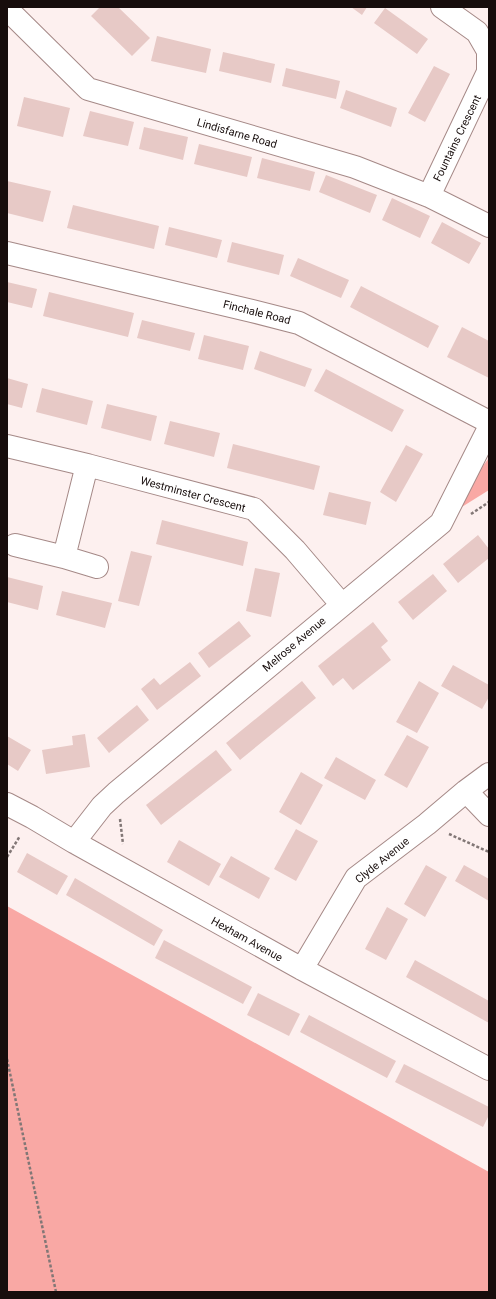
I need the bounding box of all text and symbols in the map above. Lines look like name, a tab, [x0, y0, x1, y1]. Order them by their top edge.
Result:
street label: Fountains Crescent	[431, 92, 484, 184]
street label: Lindisfarne Road	[195, 116, 278, 151]
street label: Finchale Road	[222, 298, 292, 327]
street label: Westminster Crescent	[139, 474, 247, 515]
street label: Melrose Avenue	[260, 614, 329, 675]
street label: Clyde Avenue	[353, 835, 412, 886]
street label: Hexham Avenue	[209, 914, 285, 964]

